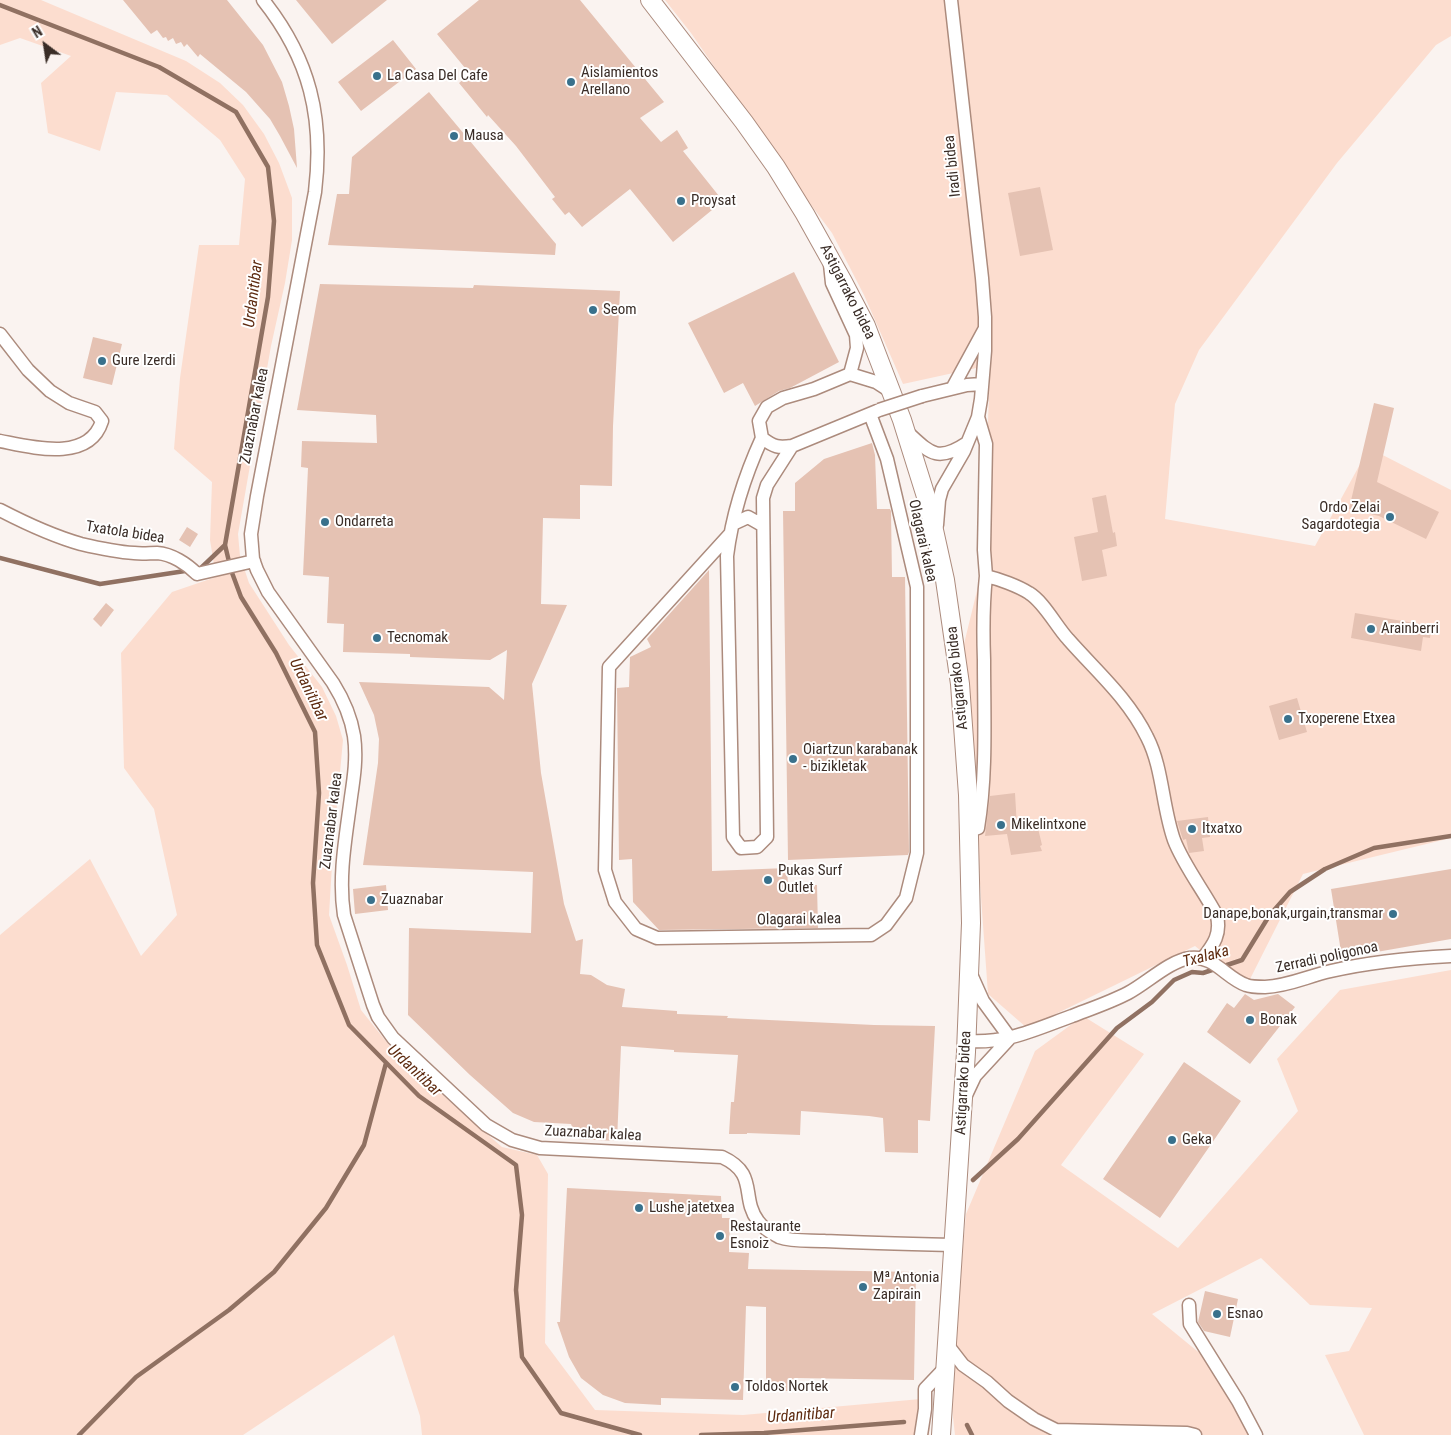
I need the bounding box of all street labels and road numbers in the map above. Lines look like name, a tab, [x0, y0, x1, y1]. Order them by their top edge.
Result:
street label: Iradi bidea	[941, 134, 965, 198]
street label: Astigarrako bidea	[815, 241, 879, 343]
street label: Zuaznabar kalea	[237, 366, 273, 466]
street label: Olagarai kalea	[904, 498, 940, 584]
street label: Txatola bidea	[84, 518, 166, 548]
street label: Astigarrako bidea	[944, 625, 972, 731]
street label: Zuaznabar kalea	[317, 772, 347, 870]
street label: Olagarai kalea	[757, 910, 841, 930]
street label: Zerradi poligonoa	[1274, 938, 1380, 978]
street label: Astigarrako bidea	[952, 1030, 976, 1136]
street label: Zuaznabar kalea	[544, 1122, 642, 1146]

